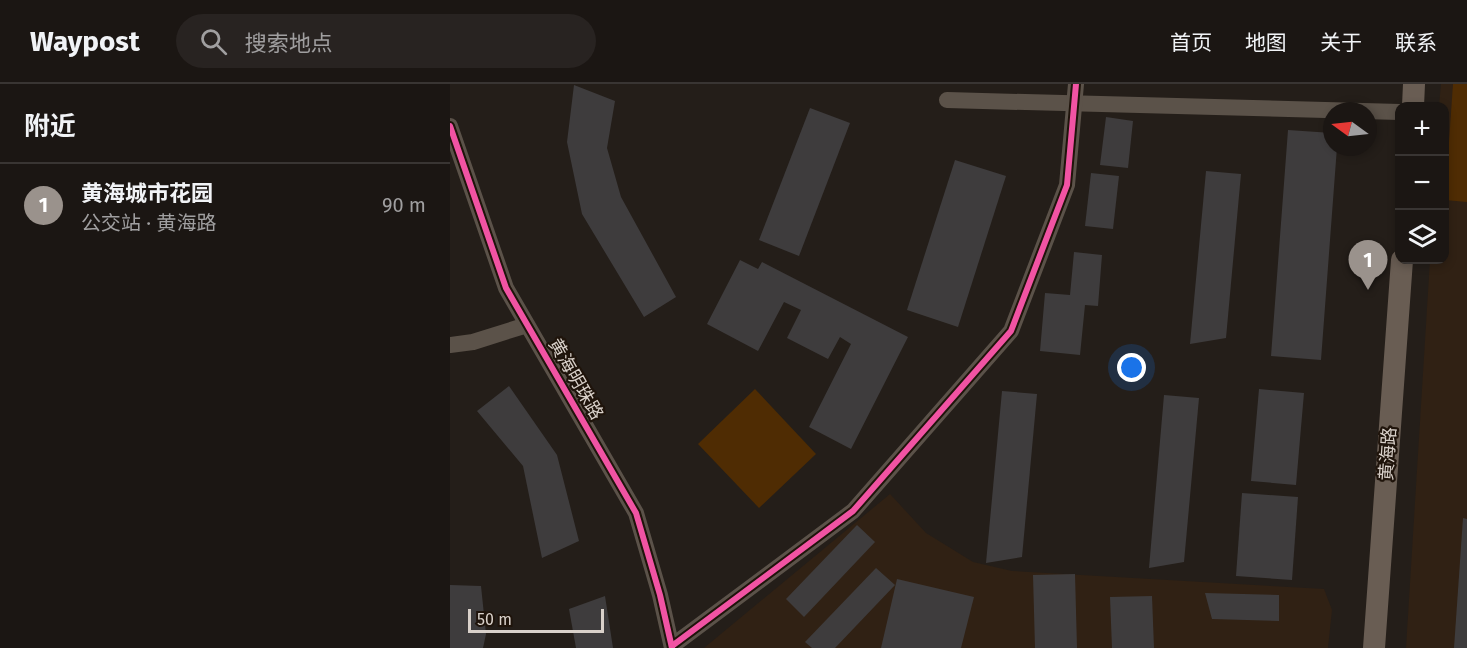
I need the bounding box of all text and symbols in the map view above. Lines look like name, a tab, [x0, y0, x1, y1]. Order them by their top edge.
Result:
search box	[176, 14, 596, 68]
text: Waypost	[30, 25, 140, 58]
icon: search	[197, 25, 230, 58]
text: 搜索地点	[245, 30, 333, 57]
text: 首页	[1170, 30, 1212, 56]
text: 地图	[1245, 30, 1287, 56]
text: 关于	[1320, 30, 1362, 56]
text: 联系	[1395, 30, 1437, 56]
north arrow	[1323, 102, 1377, 156]
map controls	[1395, 102, 1449, 264]
button: +	[1395, 102, 1449, 156]
text: 附近	[24, 111, 76, 142]
button: −	[1395, 156, 1449, 210]
text: 黄海城市花园	[81, 180, 213, 207]
text: 1	[39, 193, 48, 217]
text: 90 m	[382, 193, 426, 217]
button: layers	[1395, 210, 1449, 264]
text: 公交站 · 黄海路	[81, 211, 216, 235]
pin: 1	[1348, 240, 1388, 290]
street label: 黄海明珠路	[544, 335, 608, 423]
your location	[1117, 353, 1146, 382]
street label: 黄海路	[1375, 426, 1401, 482]
scale bar	[468, 606, 604, 634]
text: 50 m	[477, 610, 512, 629]

